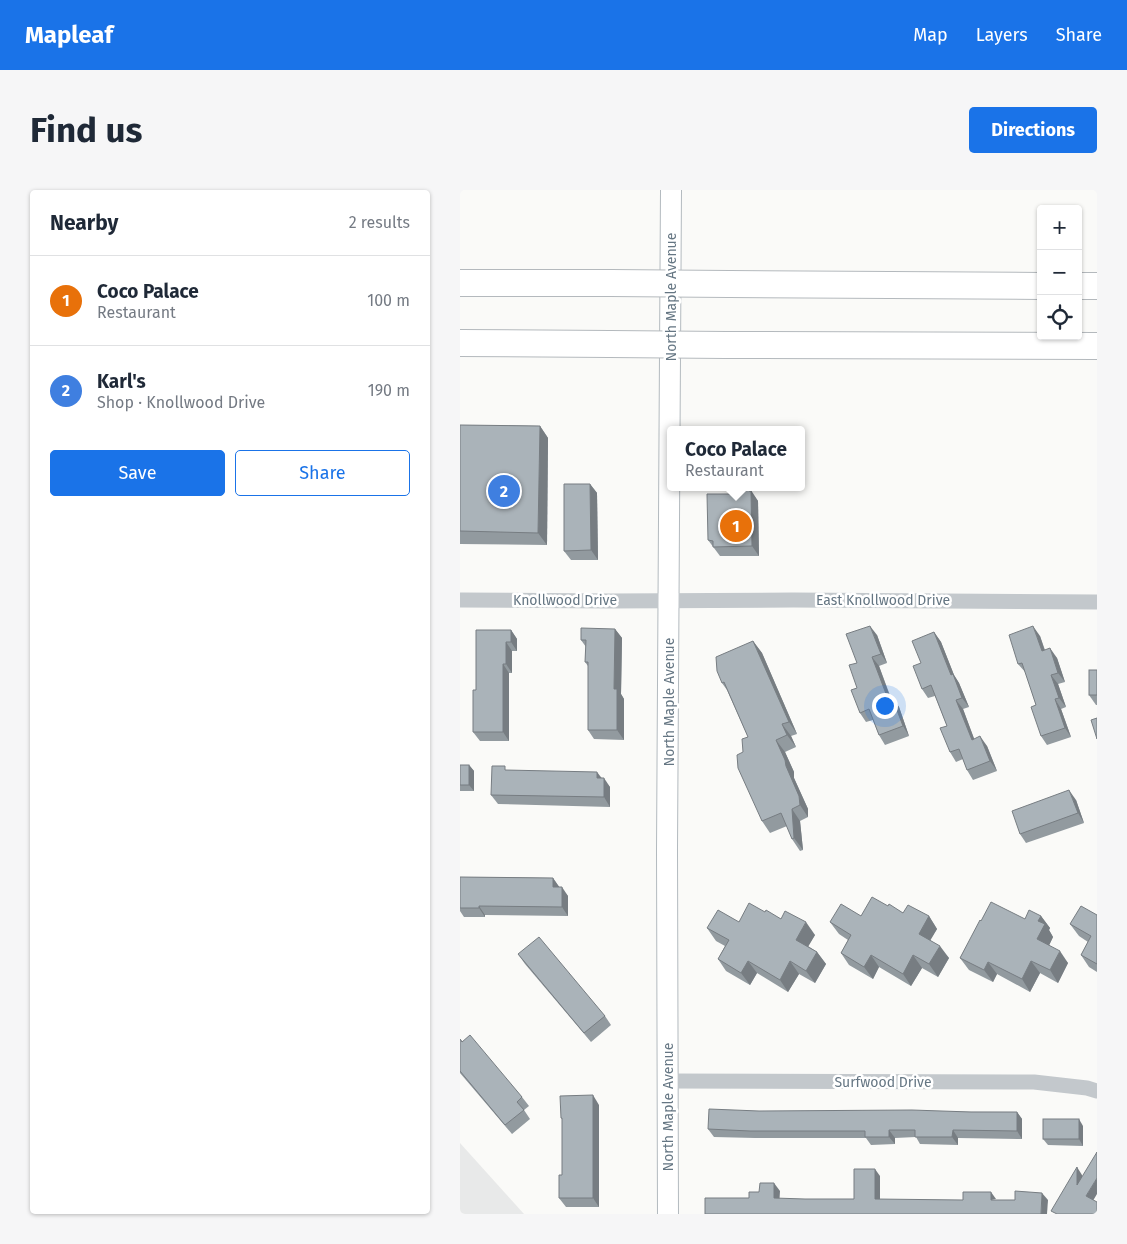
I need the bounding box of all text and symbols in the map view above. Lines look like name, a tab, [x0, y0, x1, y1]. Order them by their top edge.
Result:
text: Mapleaf	[25, 21, 113, 49]
text: Map	[913, 24, 948, 46]
text: Layers	[976, 24, 1028, 46]
text: Share	[1056, 24, 1102, 46]
button: Directions	[969, 107, 1097, 153]
text: Find us	[30, 109, 142, 151]
map controls	[1037, 205, 1082, 340]
button: +	[1037, 205, 1082, 250]
text: Nearby	[50, 210, 118, 236]
text: 2 results	[349, 213, 410, 232]
street label: North Maple Avenue	[663, 233, 680, 361]
button: −	[1037, 250, 1082, 295]
text: Coco Palace	[97, 280, 199, 303]
text: 1	[62, 291, 70, 310]
text: 100 m	[367, 291, 410, 310]
button: locate	[1037, 295, 1082, 340]
text: Restaurant	[97, 303, 176, 322]
text: Karl's	[97, 370, 146, 393]
text: 2	[62, 381, 70, 400]
text: 190 m	[368, 381, 410, 400]
text: Shop · Knollwood Drive	[97, 393, 265, 412]
popup	[667, 426, 805, 491]
text: Coco Palace	[685, 438, 787, 461]
button: Save	[50, 450, 225, 496]
button: Share	[235, 450, 410, 496]
text: Restaurant	[685, 461, 764, 480]
pin: 2	[488, 472, 520, 510]
pin: 1	[720, 507, 752, 545]
street label: Knollwood Drive	[513, 592, 617, 609]
street label: East Knollwood Drive	[816, 592, 950, 609]
street label: North Maple Avenue	[661, 638, 678, 766]
your location	[872, 693, 898, 719]
street label: North Maple Avenue	[660, 1043, 677, 1171]
street label: Surfwood Drive	[834, 1074, 932, 1091]

